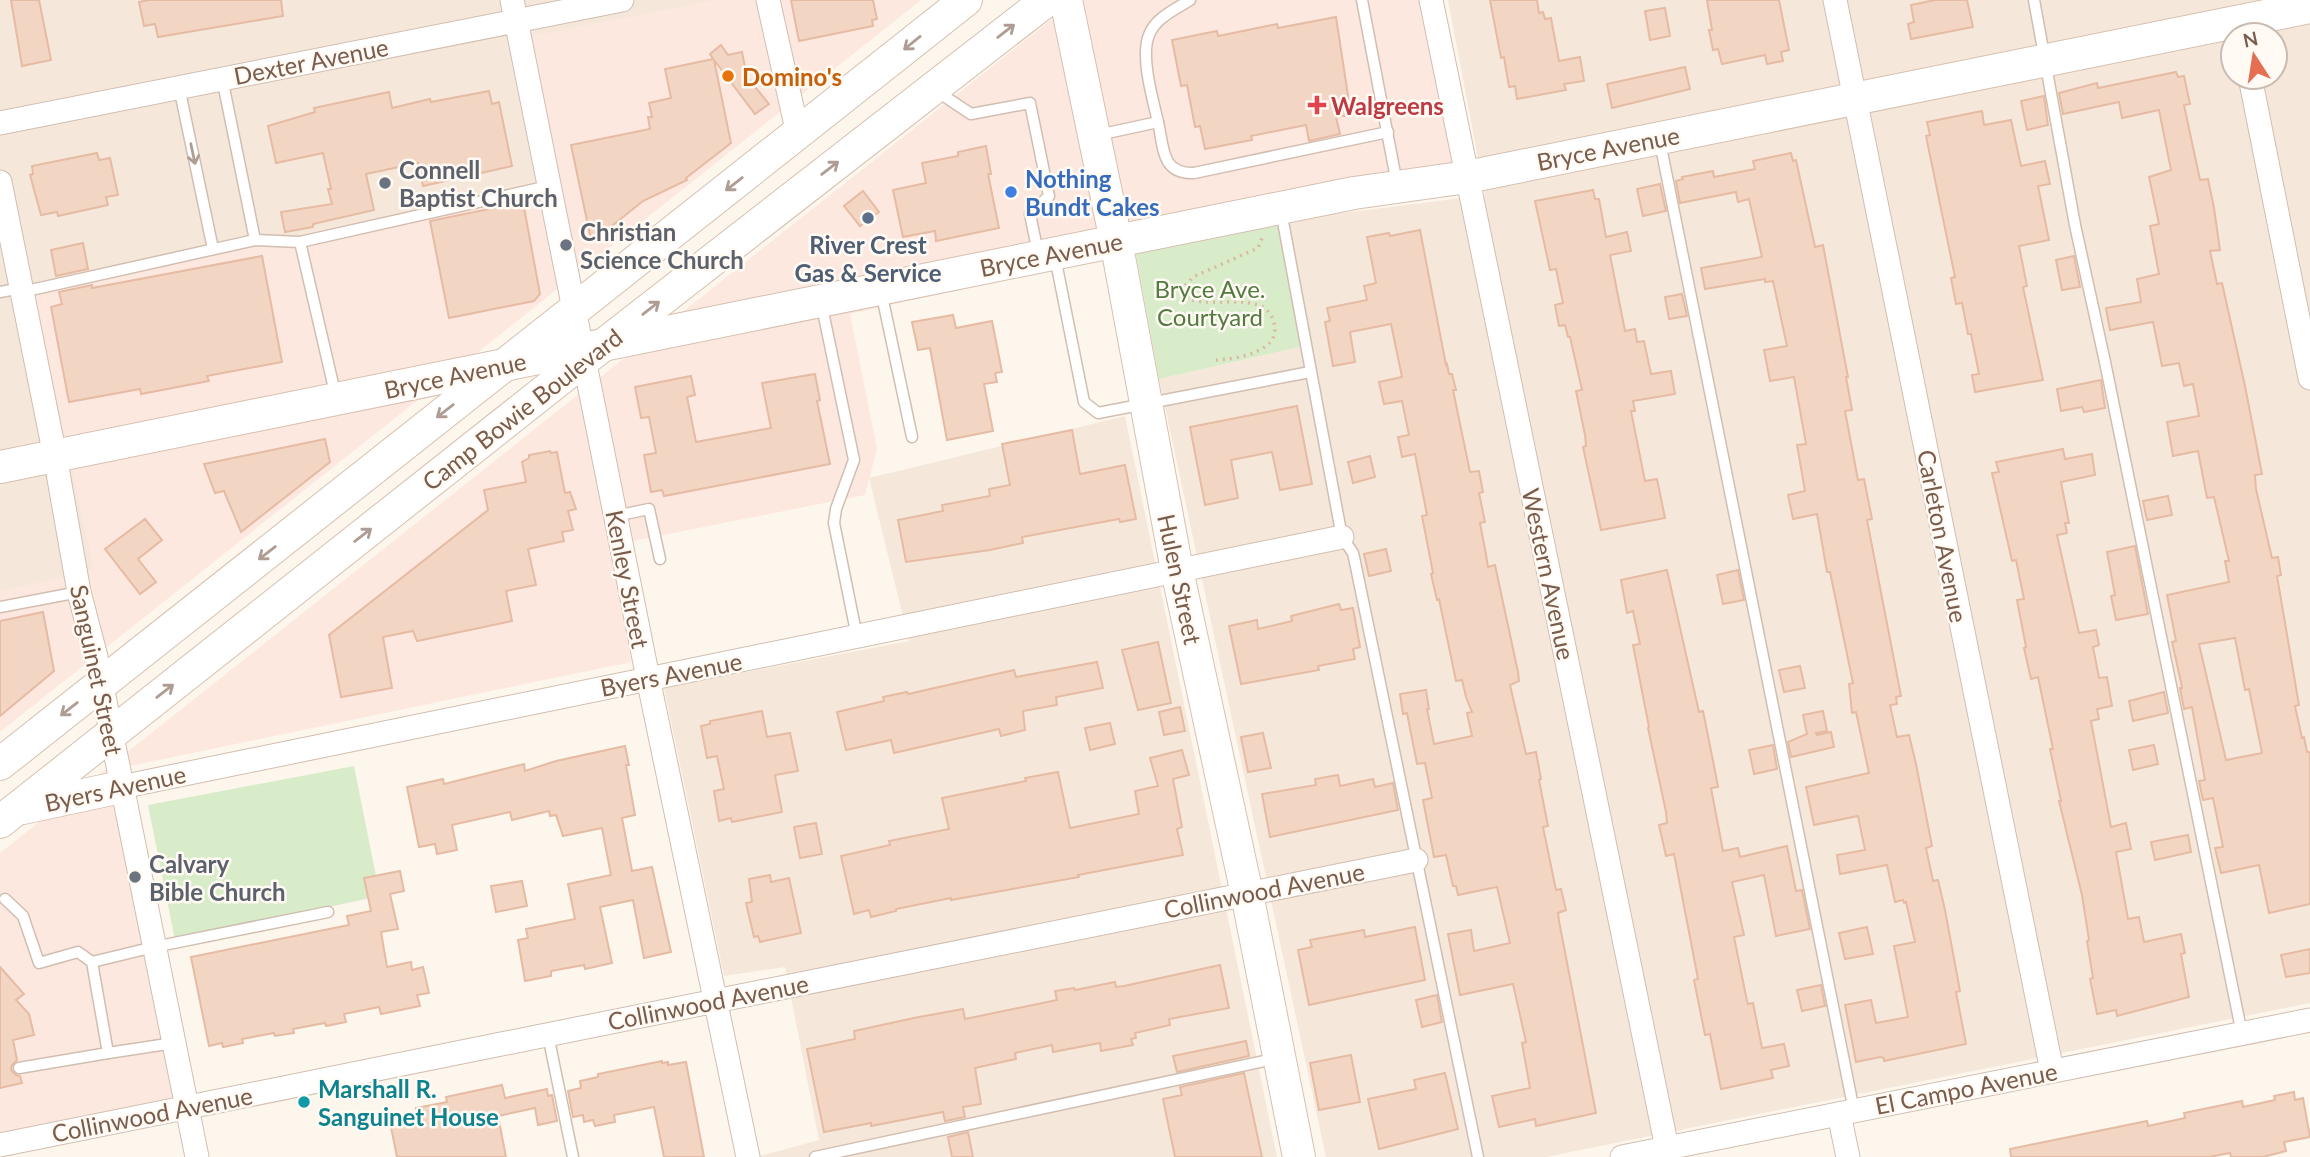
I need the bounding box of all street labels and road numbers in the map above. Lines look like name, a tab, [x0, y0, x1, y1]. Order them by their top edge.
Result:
street label: Dexter Avenue	[231, 32, 391, 90]
street label: Bryce Avenue	[1534, 120, 1682, 176]
street label: Bryce Avenue	[977, 226, 1125, 282]
street label: Camp Bowie Boulevard	[416, 322, 628, 496]
street label: Bryce Avenue	[381, 346, 529, 404]
street label: Carleton Avenue	[1912, 447, 1974, 625]
street label: Western Avenue	[1517, 486, 1581, 662]
street label: Kenley Street	[600, 507, 656, 651]
street label: Hulen Street	[1152, 511, 1208, 647]
street label: Sanguinet Street	[65, 582, 129, 758]
street label: Byers Avenue	[598, 646, 744, 702]
street label: Byers Avenue	[42, 759, 188, 817]
street label: Collinwood Avenue	[1161, 856, 1367, 924]
street label: Collinwood Avenue	[605, 968, 811, 1036]
street label: El Campo Avenue	[1872, 1056, 2060, 1120]
street label: Collinwood Avenue	[49, 1080, 255, 1148]

